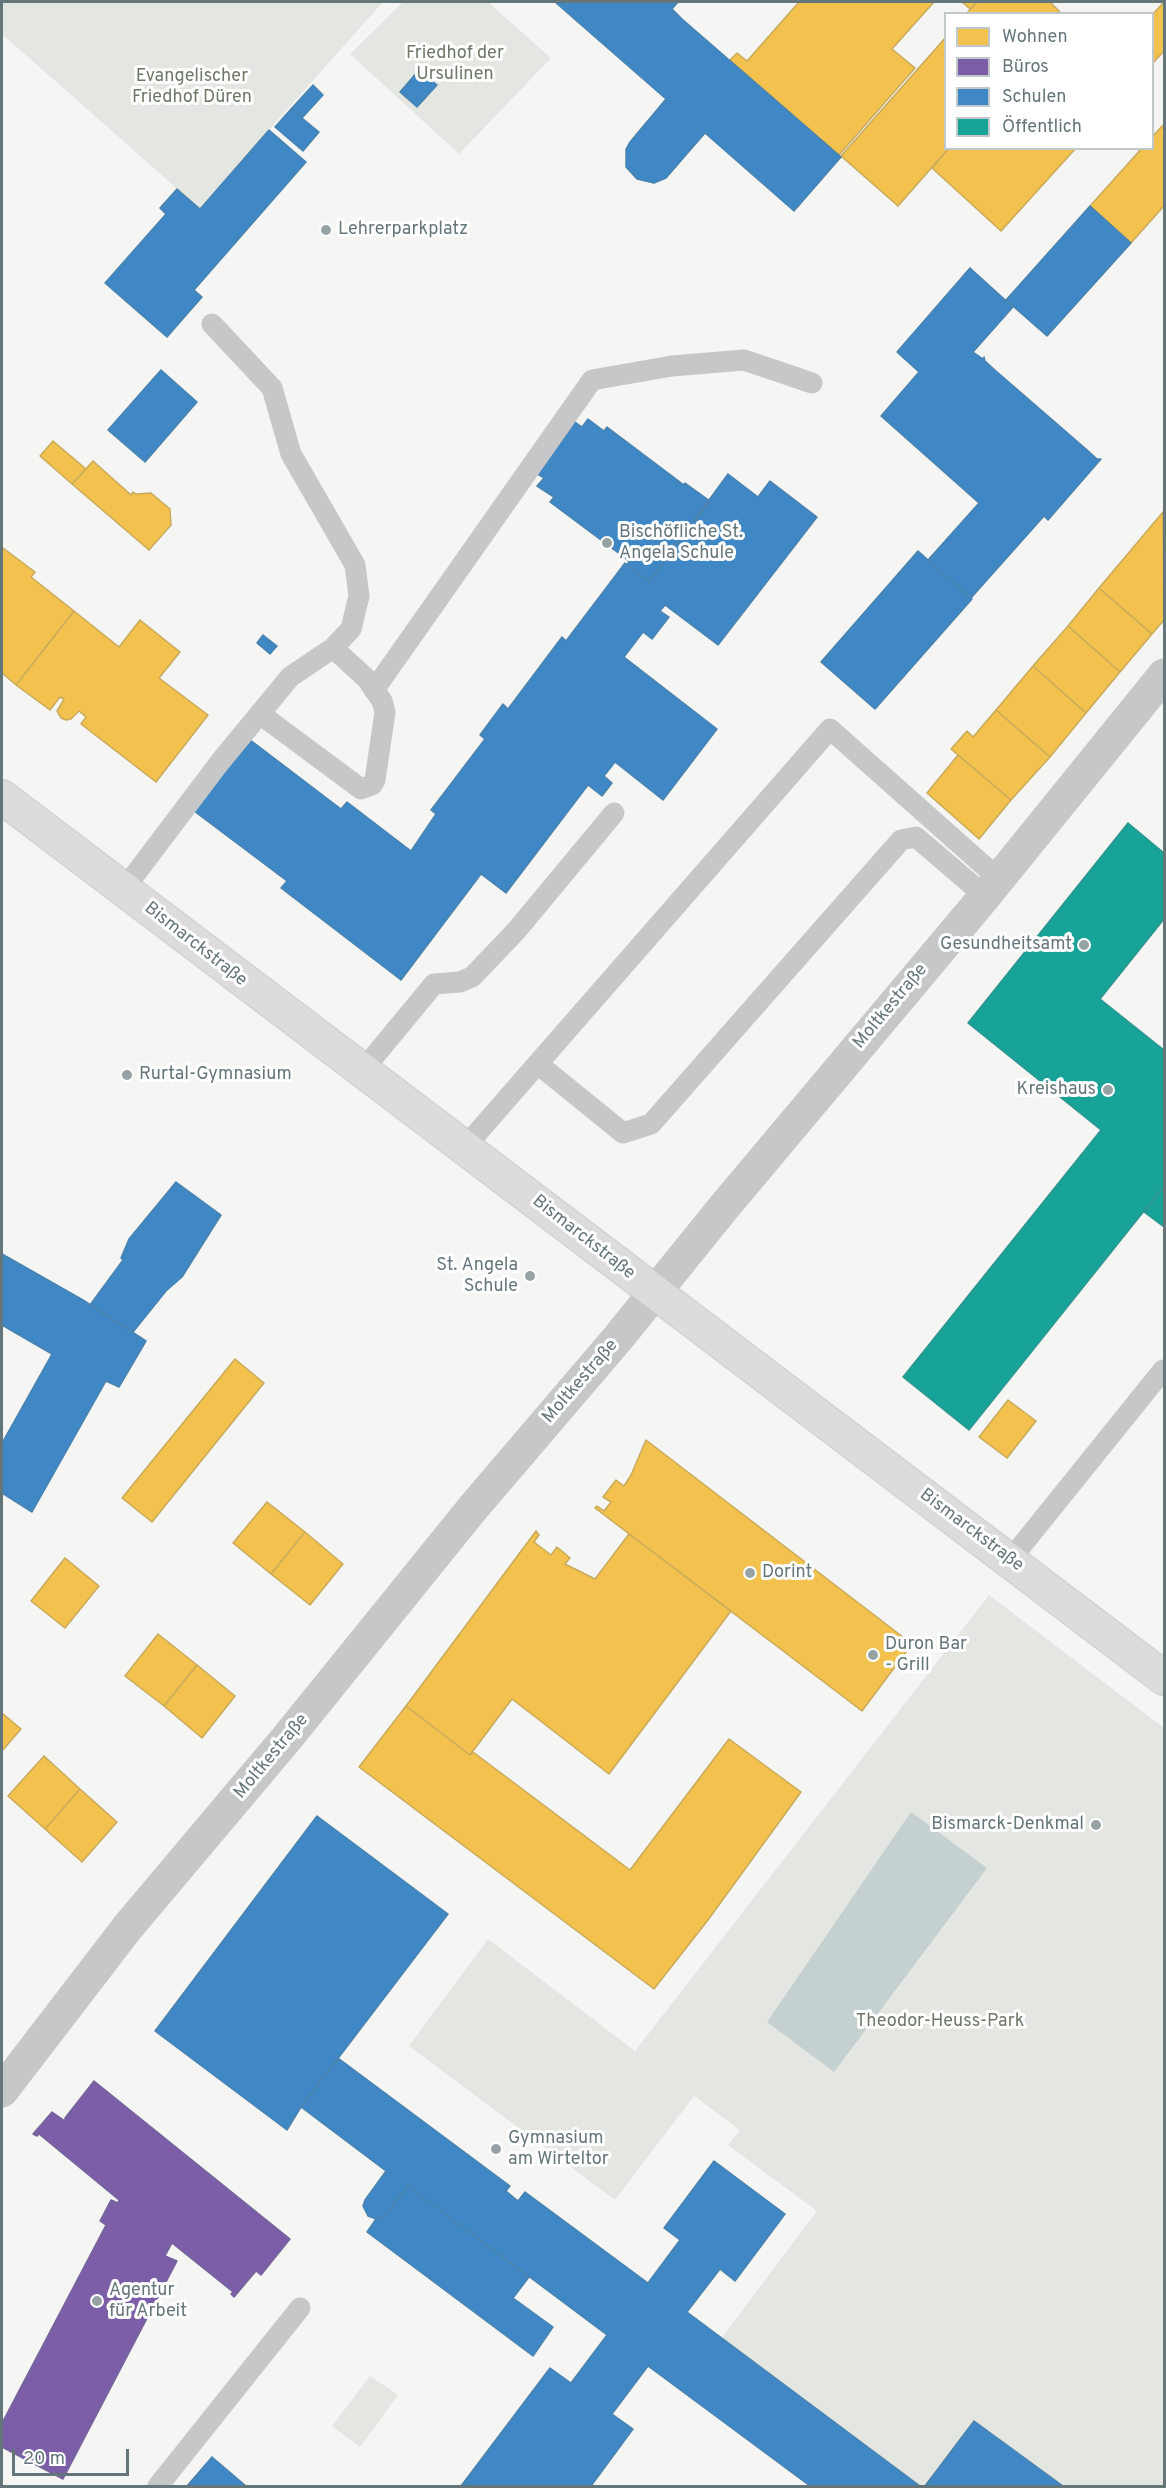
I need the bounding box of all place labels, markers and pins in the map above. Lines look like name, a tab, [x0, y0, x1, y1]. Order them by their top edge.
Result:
place label: Lehrerparkplatz	[338, 219, 468, 241]
marker: Lehrerparkplatz	[319, 223, 333, 237]
place label: Bischöfliche St. Angela Schule	[619, 522, 743, 564]
marker: Bischöfliche St. Angela Schule	[600, 536, 614, 550]
place label: Gesundheitsamt	[940, 934, 1072, 956]
marker: Gesundheitsamt	[1077, 938, 1091, 952]
place label: Rurtal-Gymnasium	[139, 1064, 292, 1086]
marker: Rurtal-Gymnasium	[120, 1068, 134, 1082]
place label: Kreishaus	[1017, 1079, 1096, 1101]
marker: Kreishaus	[1101, 1083, 1115, 1097]
place label: St. Angela Schule	[436, 1255, 518, 1298]
marker: St. Angela Schule	[523, 1269, 537, 1283]
place label: Dorint	[762, 1562, 812, 1584]
marker: Dorint	[743, 1566, 757, 1580]
place label: Duron Bar - Grill	[885, 1634, 967, 1676]
marker: Duron Bar - Grill	[866, 1648, 880, 1662]
place label: Bismarck-Denkmal	[931, 1814, 1084, 1836]
marker: Bismarck-Denkmal	[1089, 1818, 1103, 1832]
place label: Gymnasium am Wirteltor	[508, 2128, 609, 2170]
marker: Gymnasium am Wirteltor	[489, 2142, 503, 2156]
place label: Agentur für Arbeit	[109, 2280, 187, 2322]
marker: Agentur für Arbeit	[90, 2294, 104, 2308]

